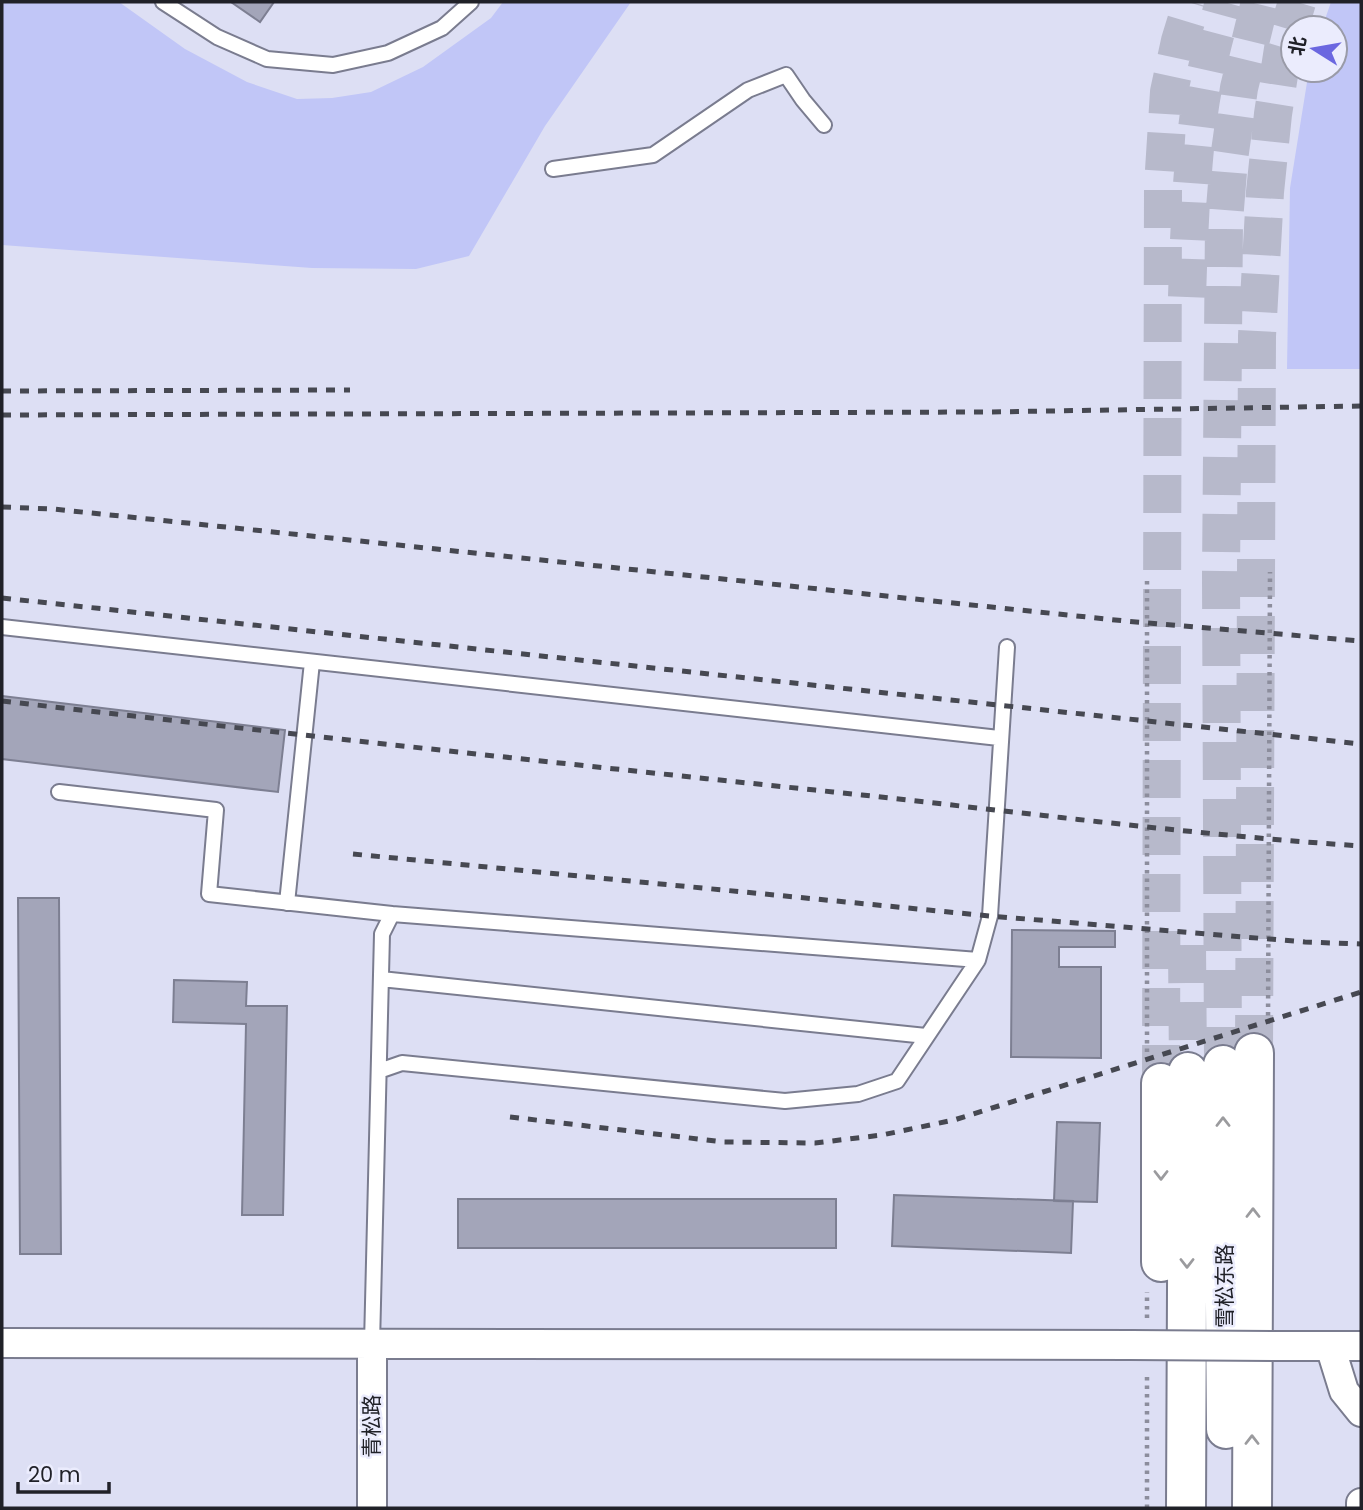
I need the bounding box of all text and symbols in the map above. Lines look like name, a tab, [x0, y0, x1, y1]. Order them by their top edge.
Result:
north arrow	[1279, 14, 1349, 84]
text: 北	[1283, 34, 1313, 58]
one-way arrow	[1215, 1116, 1231, 1126]
one-way arrow	[1153, 1171, 1169, 1181]
one-way arrow	[1245, 1207, 1261, 1217]
street label: 雪松东路	[1210, 1244, 1239, 1328]
one-way arrow	[1179, 1258, 1195, 1269]
street label: 青松路	[357, 1395, 386, 1458]
one-way arrow	[1244, 1434, 1260, 1445]
scale bar	[18, 1450, 108, 1494]
text: 20 m	[28, 1460, 81, 1489]

